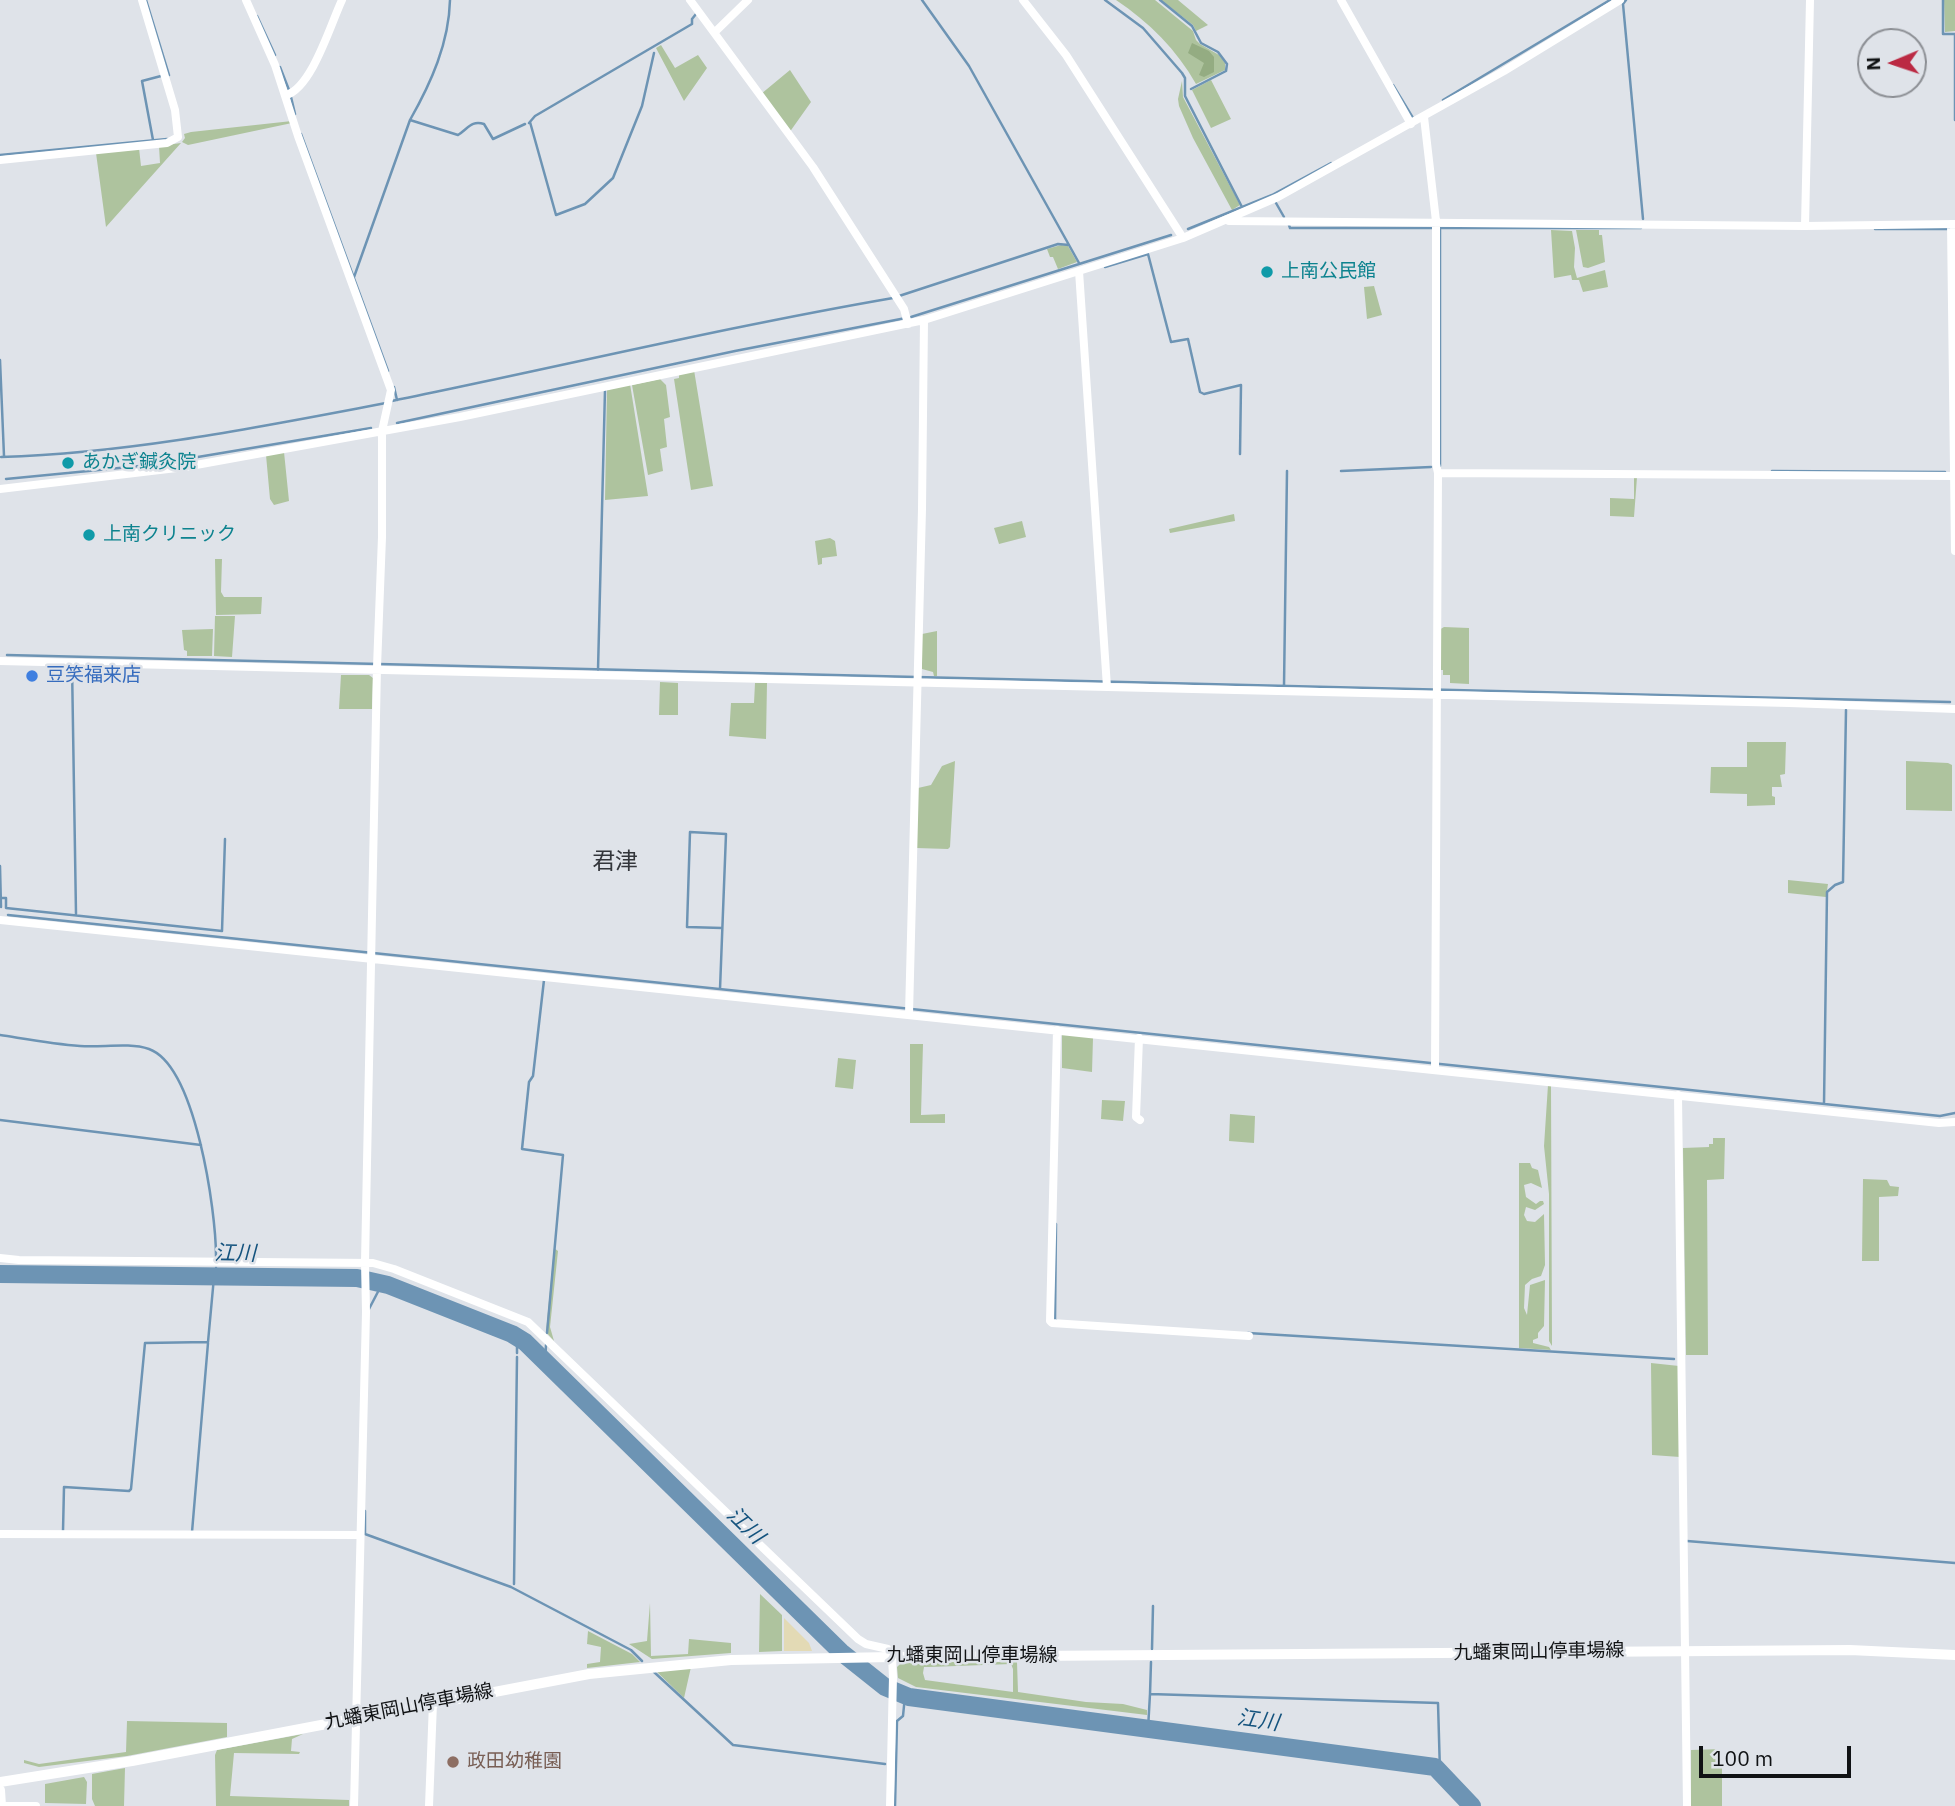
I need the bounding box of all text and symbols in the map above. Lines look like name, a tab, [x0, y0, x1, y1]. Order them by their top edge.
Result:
north arrow	[1857, 28, 1927, 98]
text: N	[1861, 56, 1885, 71]
place label: 上南公民館	[1281, 261, 1376, 283]
marker: 上南公民館	[1259, 264, 1275, 280]
place label: あかぎ鍼灸院	[82, 452, 196, 474]
marker: あかぎ鍼灸院	[60, 455, 76, 471]
place label: 上南クリニック	[103, 524, 236, 546]
marker: 上南クリニック	[81, 527, 97, 543]
place label: 豆笑福来店	[46, 665, 141, 687]
marker: 豆笑福来店	[24, 668, 40, 684]
district label: 君津	[592, 848, 638, 876]
water label: 江川	[214, 1241, 256, 1267]
water label: 江川	[721, 1502, 769, 1550]
street label: 九蟠東岡山停車場線	[1453, 1639, 1625, 1665]
street label: 九蟠東岡山停車場線	[887, 1645, 1057, 1667]
street label: 九蟠東岡山停車場線	[323, 1679, 495, 1735]
water label: 江川	[1235, 1706, 1281, 1736]
scale bar	[1703, 1732, 1855, 1776]
text: 100 m	[1712, 1744, 1773, 1772]
place label: 政田幼稚園	[467, 1751, 562, 1773]
marker: 政田幼稚園	[445, 1754, 461, 1770]

